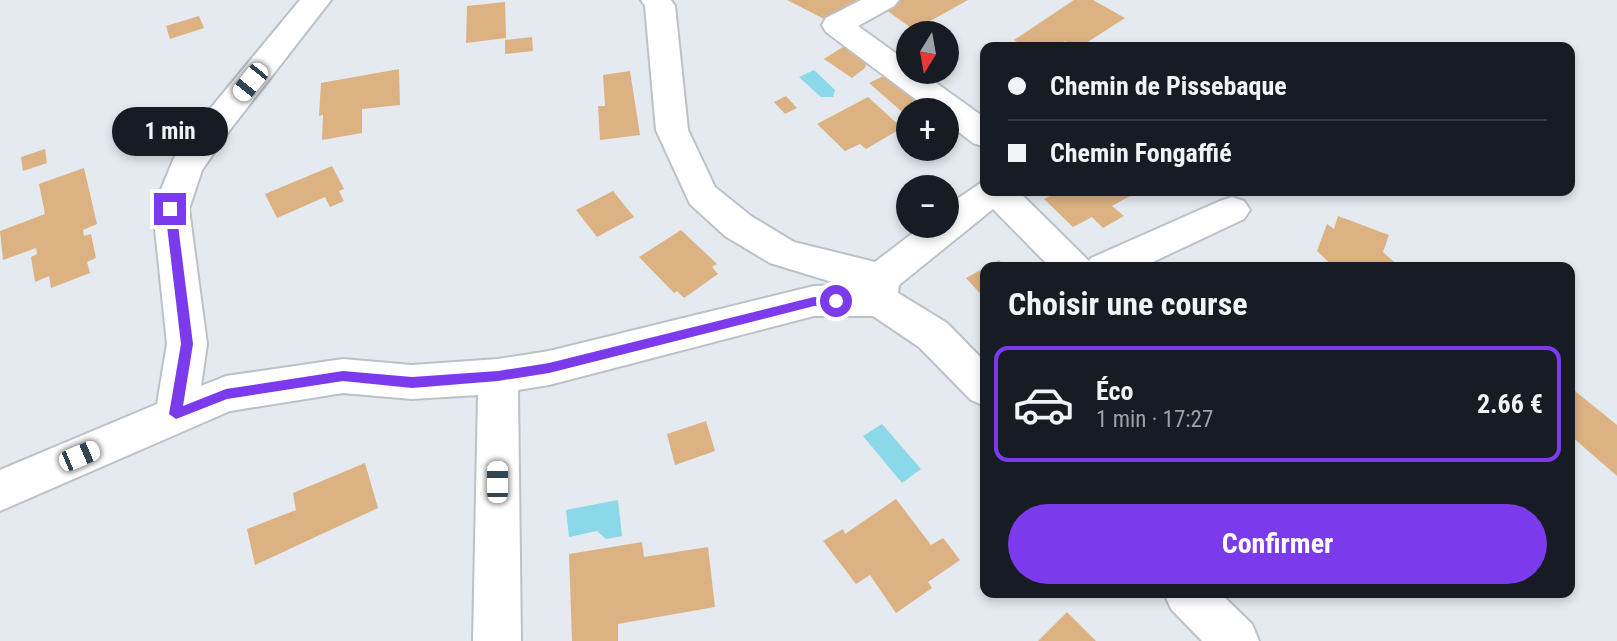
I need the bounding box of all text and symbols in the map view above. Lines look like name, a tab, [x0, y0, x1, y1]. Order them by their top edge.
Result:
north arrow	[896, 21, 959, 84]
map controls	[896, 21, 959, 238]
car	[229, 59, 272, 105]
text: Chemin de Pissebaque	[1050, 71, 1287, 101]
button: +	[896, 98, 959, 161]
callout: 1 min	[112, 108, 228, 156]
text: 1 min	[144, 118, 196, 145]
text: Chemin Fongaffié	[1050, 138, 1232, 168]
button: −	[896, 175, 959, 238]
route end	[154, 193, 186, 225]
route start	[820, 285, 852, 317]
text: Choisir une course	[1008, 285, 1248, 323]
icon: car	[1012, 373, 1075, 436]
text: Éco	[1096, 376, 1133, 406]
text: 2.66 €	[1477, 389, 1543, 419]
text: 1 min · 17:27	[1096, 406, 1213, 433]
car	[56, 438, 103, 474]
car	[487, 461, 508, 503]
button: Confirmer	[1008, 504, 1547, 584]

